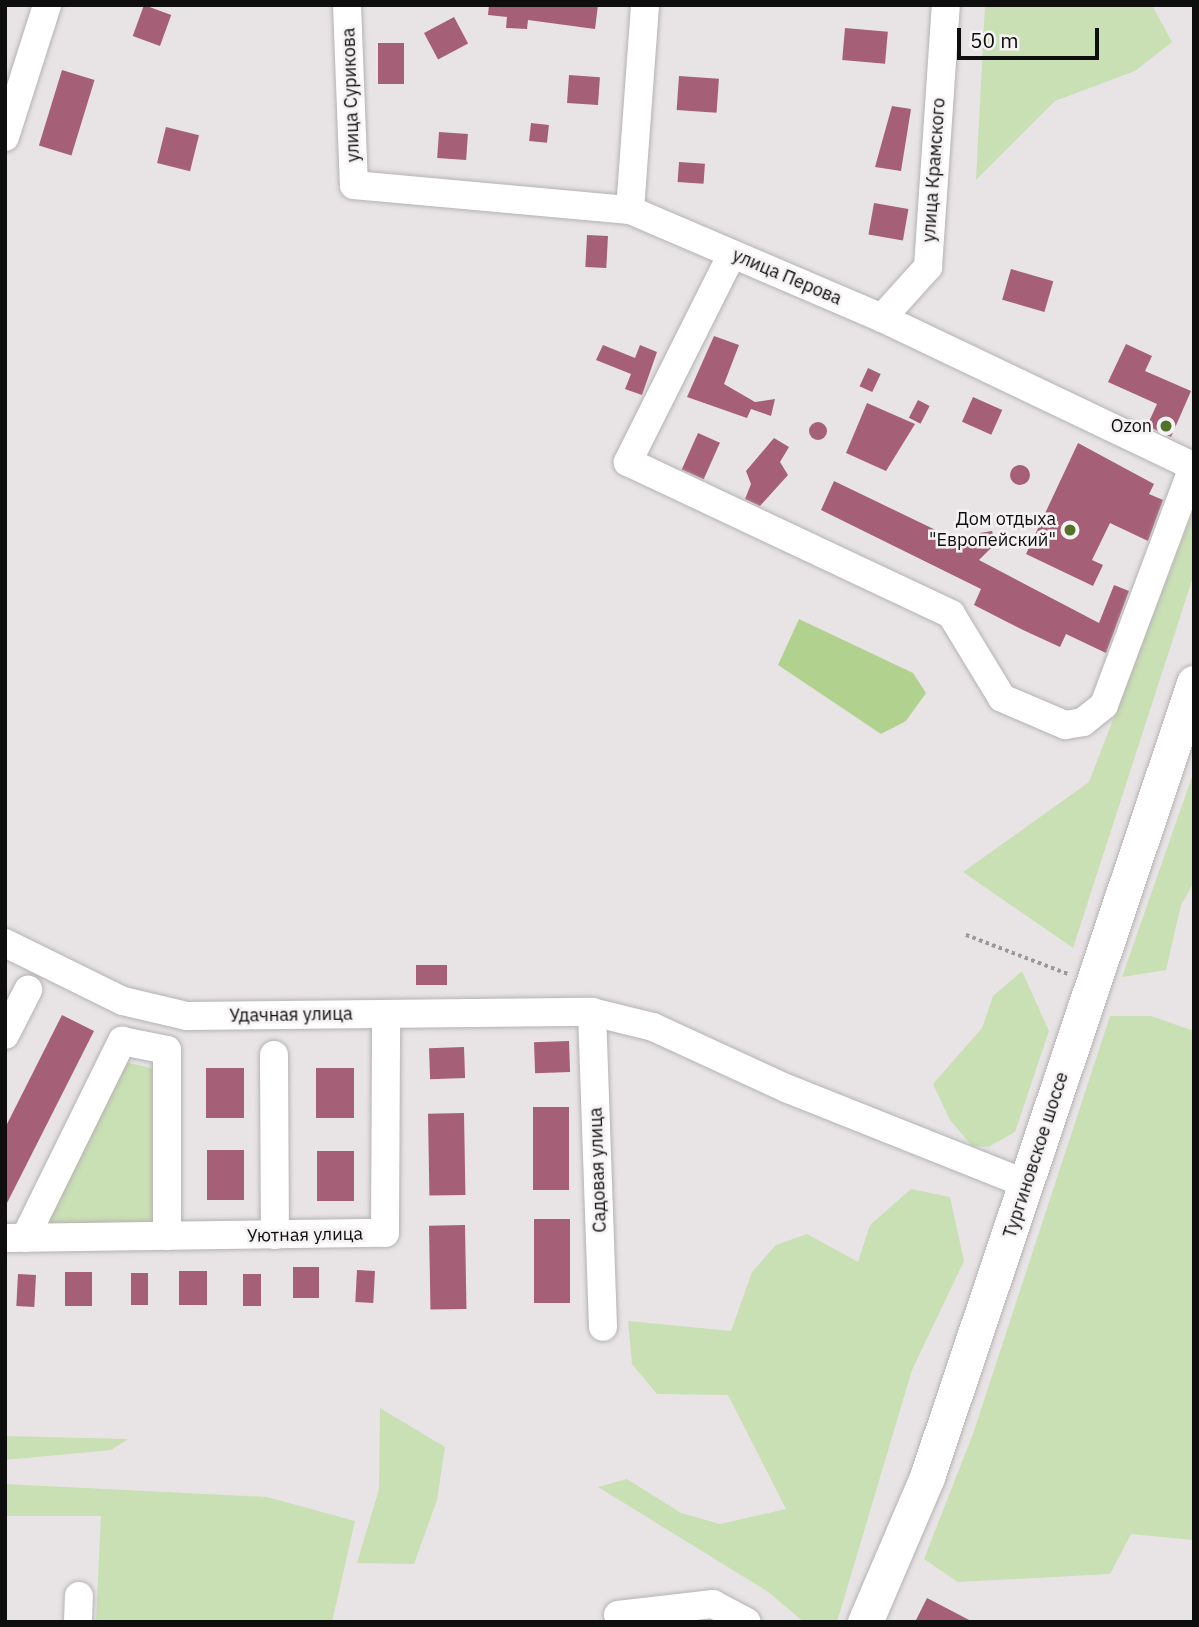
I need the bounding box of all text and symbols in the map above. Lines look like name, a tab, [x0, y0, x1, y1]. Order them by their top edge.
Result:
scale bar	[961, 14, 1103, 58]
text: 50 m	[970, 26, 1019, 54]
street label: улица Сурикова	[338, 27, 364, 163]
street label: улица Крамского	[918, 97, 950, 243]
street label: улица Перова	[729, 244, 845, 310]
place label: Ozon	[1111, 415, 1152, 437]
marker: Ozon	[1158, 418, 1174, 434]
place label: Дом отдыха "Европейский"	[929, 509, 1056, 552]
marker: Дом отдыха "Европейский"	[1062, 522, 1078, 538]
street label: Удачная улица	[229, 1003, 353, 1027]
street label: Тургиновское шоссе	[999, 1069, 1073, 1241]
street label: Садовая улица	[585, 1107, 611, 1233]
street label: Уютная улица	[247, 1223, 363, 1247]

